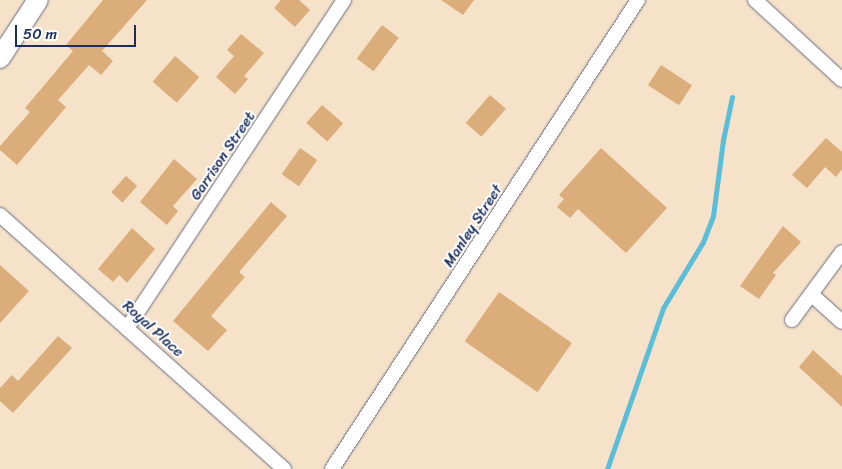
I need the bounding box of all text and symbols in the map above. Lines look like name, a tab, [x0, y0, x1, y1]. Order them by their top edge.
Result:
scale bar	[18, 15, 139, 47]
text: 50 m	[23, 21, 57, 47]
street label: Garrison Street	[187, 108, 259, 204]
street label: Manley Street	[440, 181, 506, 271]
street label: Royal Place	[119, 297, 187, 361]

